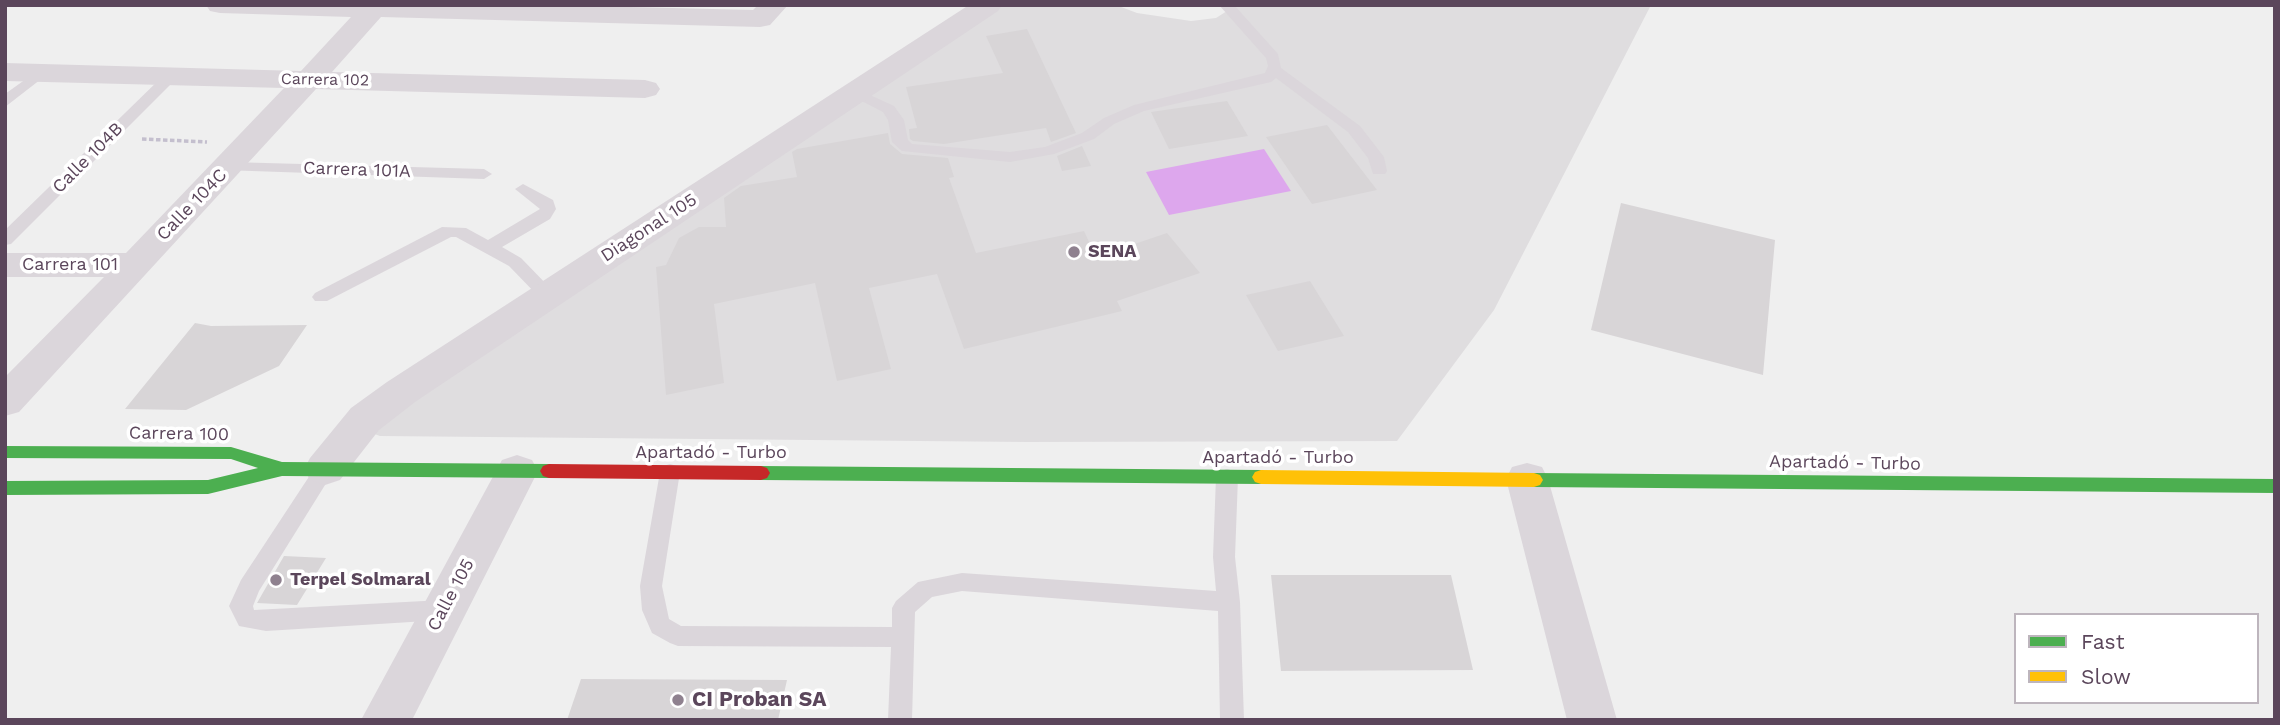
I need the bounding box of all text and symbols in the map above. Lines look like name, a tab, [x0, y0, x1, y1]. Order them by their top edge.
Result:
street label: Carrera 102	[281, 70, 369, 90]
street label: Calle 104B	[48, 118, 128, 198]
street label: Carrera 101A	[303, 157, 411, 183]
street label: Calle 104C	[152, 165, 232, 245]
street label: Diagonal 105	[597, 189, 701, 267]
place label: SENA	[1088, 241, 1136, 263]
marker: SENA	[1066, 244, 1082, 260]
street label: Carrera 101	[22, 254, 118, 276]
street label: Carrera 100	[129, 422, 229, 446]
street label: Apartadó - Turbo	[635, 442, 787, 464]
street label: Apartadó - Turbo	[1202, 447, 1354, 469]
street label: Apartadó - Turbo	[1769, 451, 1921, 475]
street label: Calle 105	[423, 555, 479, 635]
place label: Terpel Solmaral	[290, 569, 431, 591]
marker: Terpel Solmaral	[268, 572, 284, 588]
legend	[2014, 613, 2259, 704]
text: Fast	[2081, 629, 2125, 654]
text: Slow	[2081, 664, 2131, 689]
place label: CI Proban SA	[692, 687, 826, 713]
marker: CI Proban SA	[670, 692, 686, 708]

